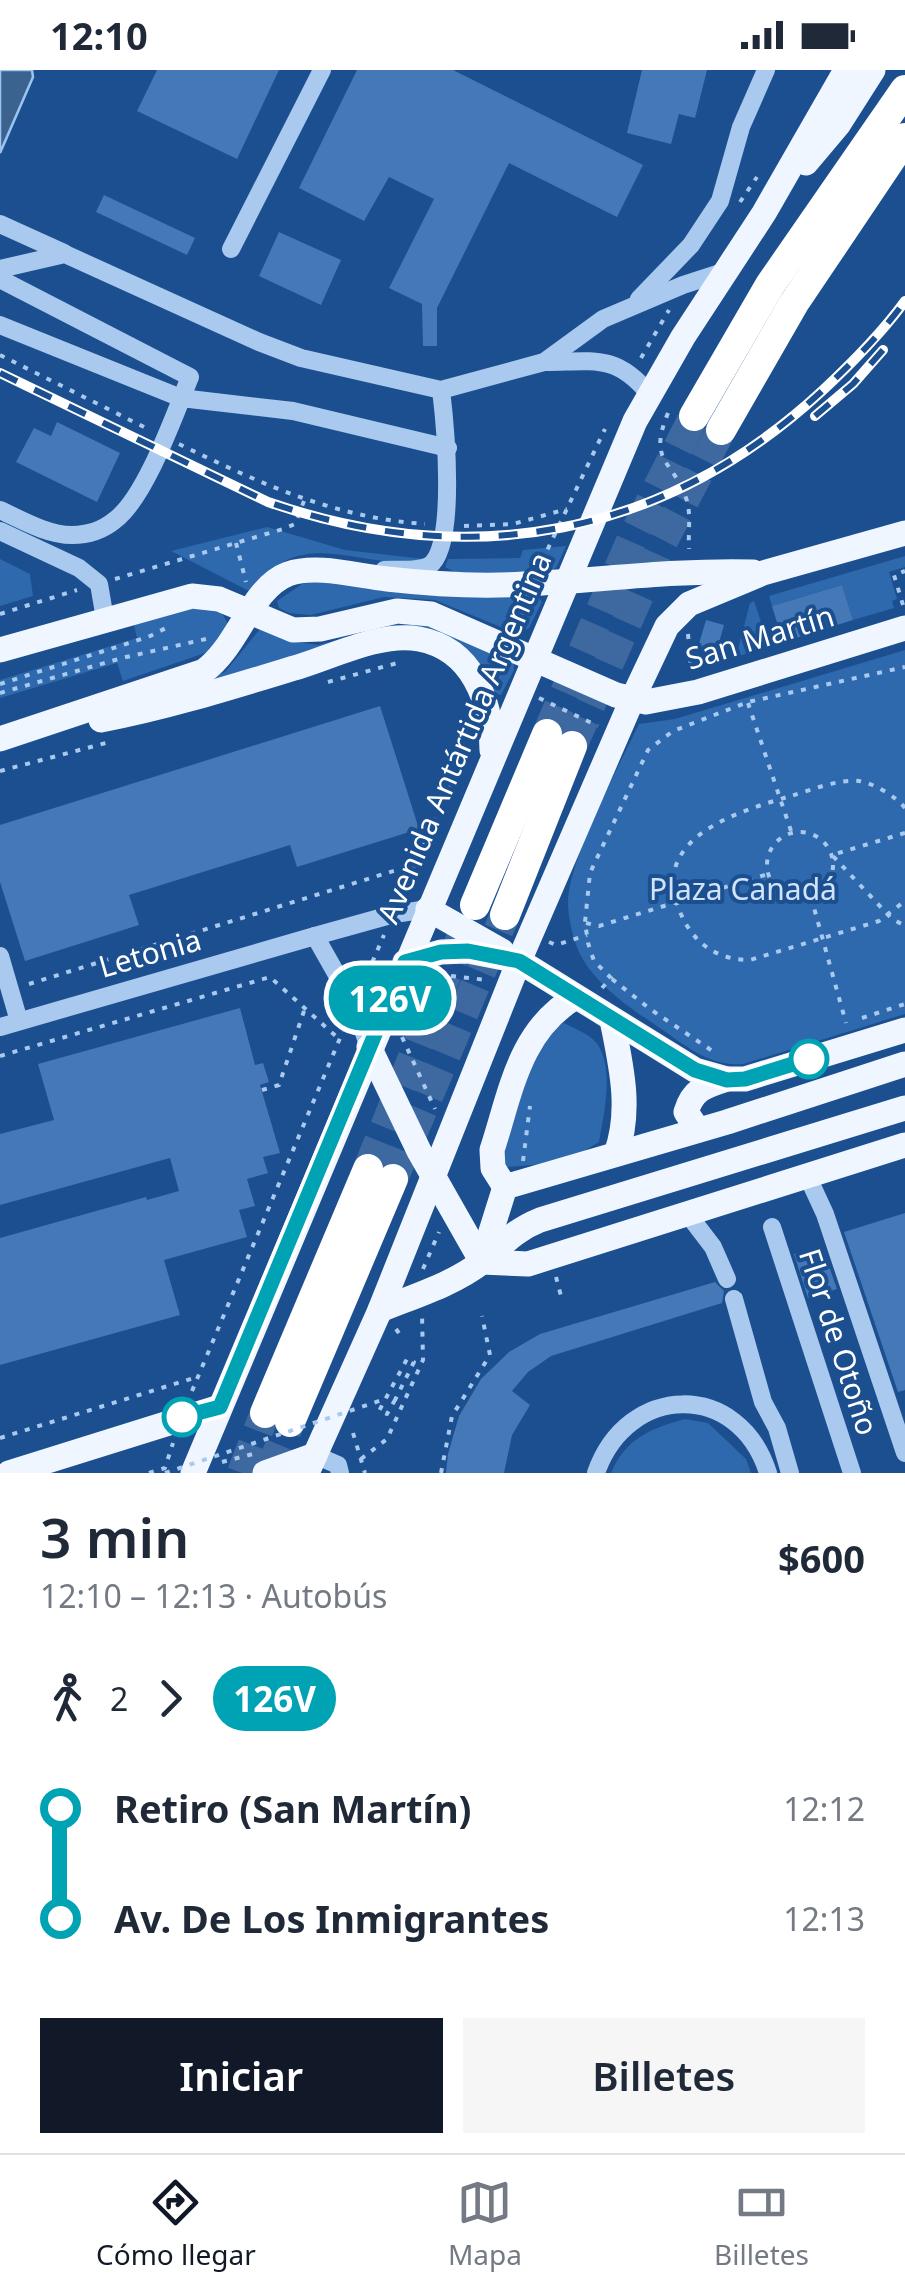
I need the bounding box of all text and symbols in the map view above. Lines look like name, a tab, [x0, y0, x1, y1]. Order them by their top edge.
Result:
text: 12:10	[50, 9, 148, 61]
street label: Avenida Antártida Argentina	[367, 546, 560, 929]
street label: San Martín	[680, 595, 839, 679]
park label: Plaza Canadá	[649, 868, 837, 909]
street label: Letonia	[94, 918, 206, 987]
line badge: 126V	[320, 966, 460, 1030]
text: 126V	[349, 975, 431, 1022]
unlabelled marker	[790, 1040, 828, 1078]
street label: Flor de Otoño	[790, 1243, 889, 1440]
unlabelled marker	[163, 1398, 201, 1436]
text: 3 min	[40, 1499, 189, 1574]
text: $600	[778, 1532, 865, 1584]
text: 12:10 – 12:13 · Autobús	[40, 1574, 387, 1617]
icon: walk	[40, 1671, 95, 1726]
icon: forward	[143, 1671, 198, 1726]
text: 126V	[233, 1675, 316, 1722]
text: 2	[110, 1677, 128, 1720]
text: Retiro (San Martín)	[114, 1782, 472, 1834]
text: 12:12	[783, 1787, 865, 1830]
text: Av. De Los Inmigrantes	[114, 1892, 549, 1944]
text: 12:13	[783, 1897, 865, 1940]
button: Iniciar	[40, 2018, 443, 2133]
button: Billetes	[463, 2018, 865, 2133]
tab: Cómo llegar	[96, 2175, 256, 2273]
tab: Mapa	[448, 2175, 522, 2273]
tab: Billetes	[714, 2175, 809, 2273]

